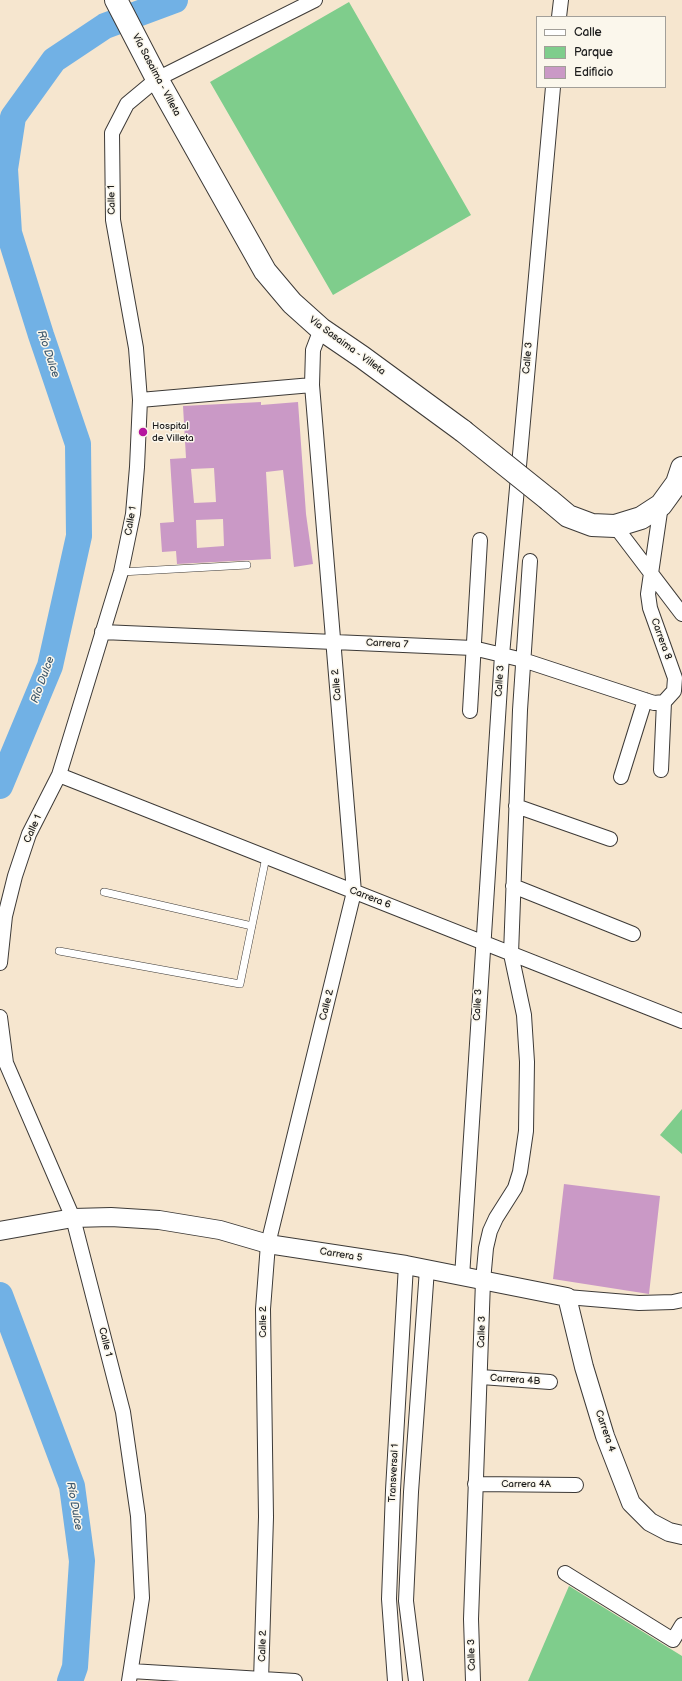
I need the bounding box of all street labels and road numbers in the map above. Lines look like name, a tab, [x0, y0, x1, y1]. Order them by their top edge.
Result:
street label: Vía Sasaima - Villeta	[129, 32, 183, 118]
street label: Calle 1	[106, 185, 118, 215]
street label: Vía Sasaima - Villeta	[306, 314, 388, 378]
street label: Calle 3	[521, 342, 535, 374]
street label: Calle 1	[123, 505, 139, 537]
street label: Carrera 8	[648, 617, 674, 661]
street label: Carrera 7	[366, 637, 408, 651]
street label: Calle 3	[493, 665, 507, 697]
street label: Calle 2	[330, 669, 344, 701]
street label: Calle 1	[21, 813, 45, 845]
street label: Carrera 6	[347, 885, 393, 911]
street label: Calle 2	[317, 988, 337, 1022]
street label: Calle 3	[471, 989, 485, 1021]
street label: Carrera 5	[319, 1246, 363, 1264]
street label: Calle 2	[257, 1306, 269, 1338]
street label: Calle 3	[475, 1316, 489, 1348]
street label: Calle 1	[96, 1326, 114, 1358]
street label: Carrera 4B	[489, 1372, 541, 1388]
street label: Carrera 4	[592, 1408, 618, 1454]
street label: Transversal 1	[386, 1443, 402, 1503]
street label: Carrera 4A	[501, 1478, 551, 1490]
street label: Calle 2	[256, 1630, 270, 1662]
street label: Calle 3	[465, 1639, 479, 1671]

